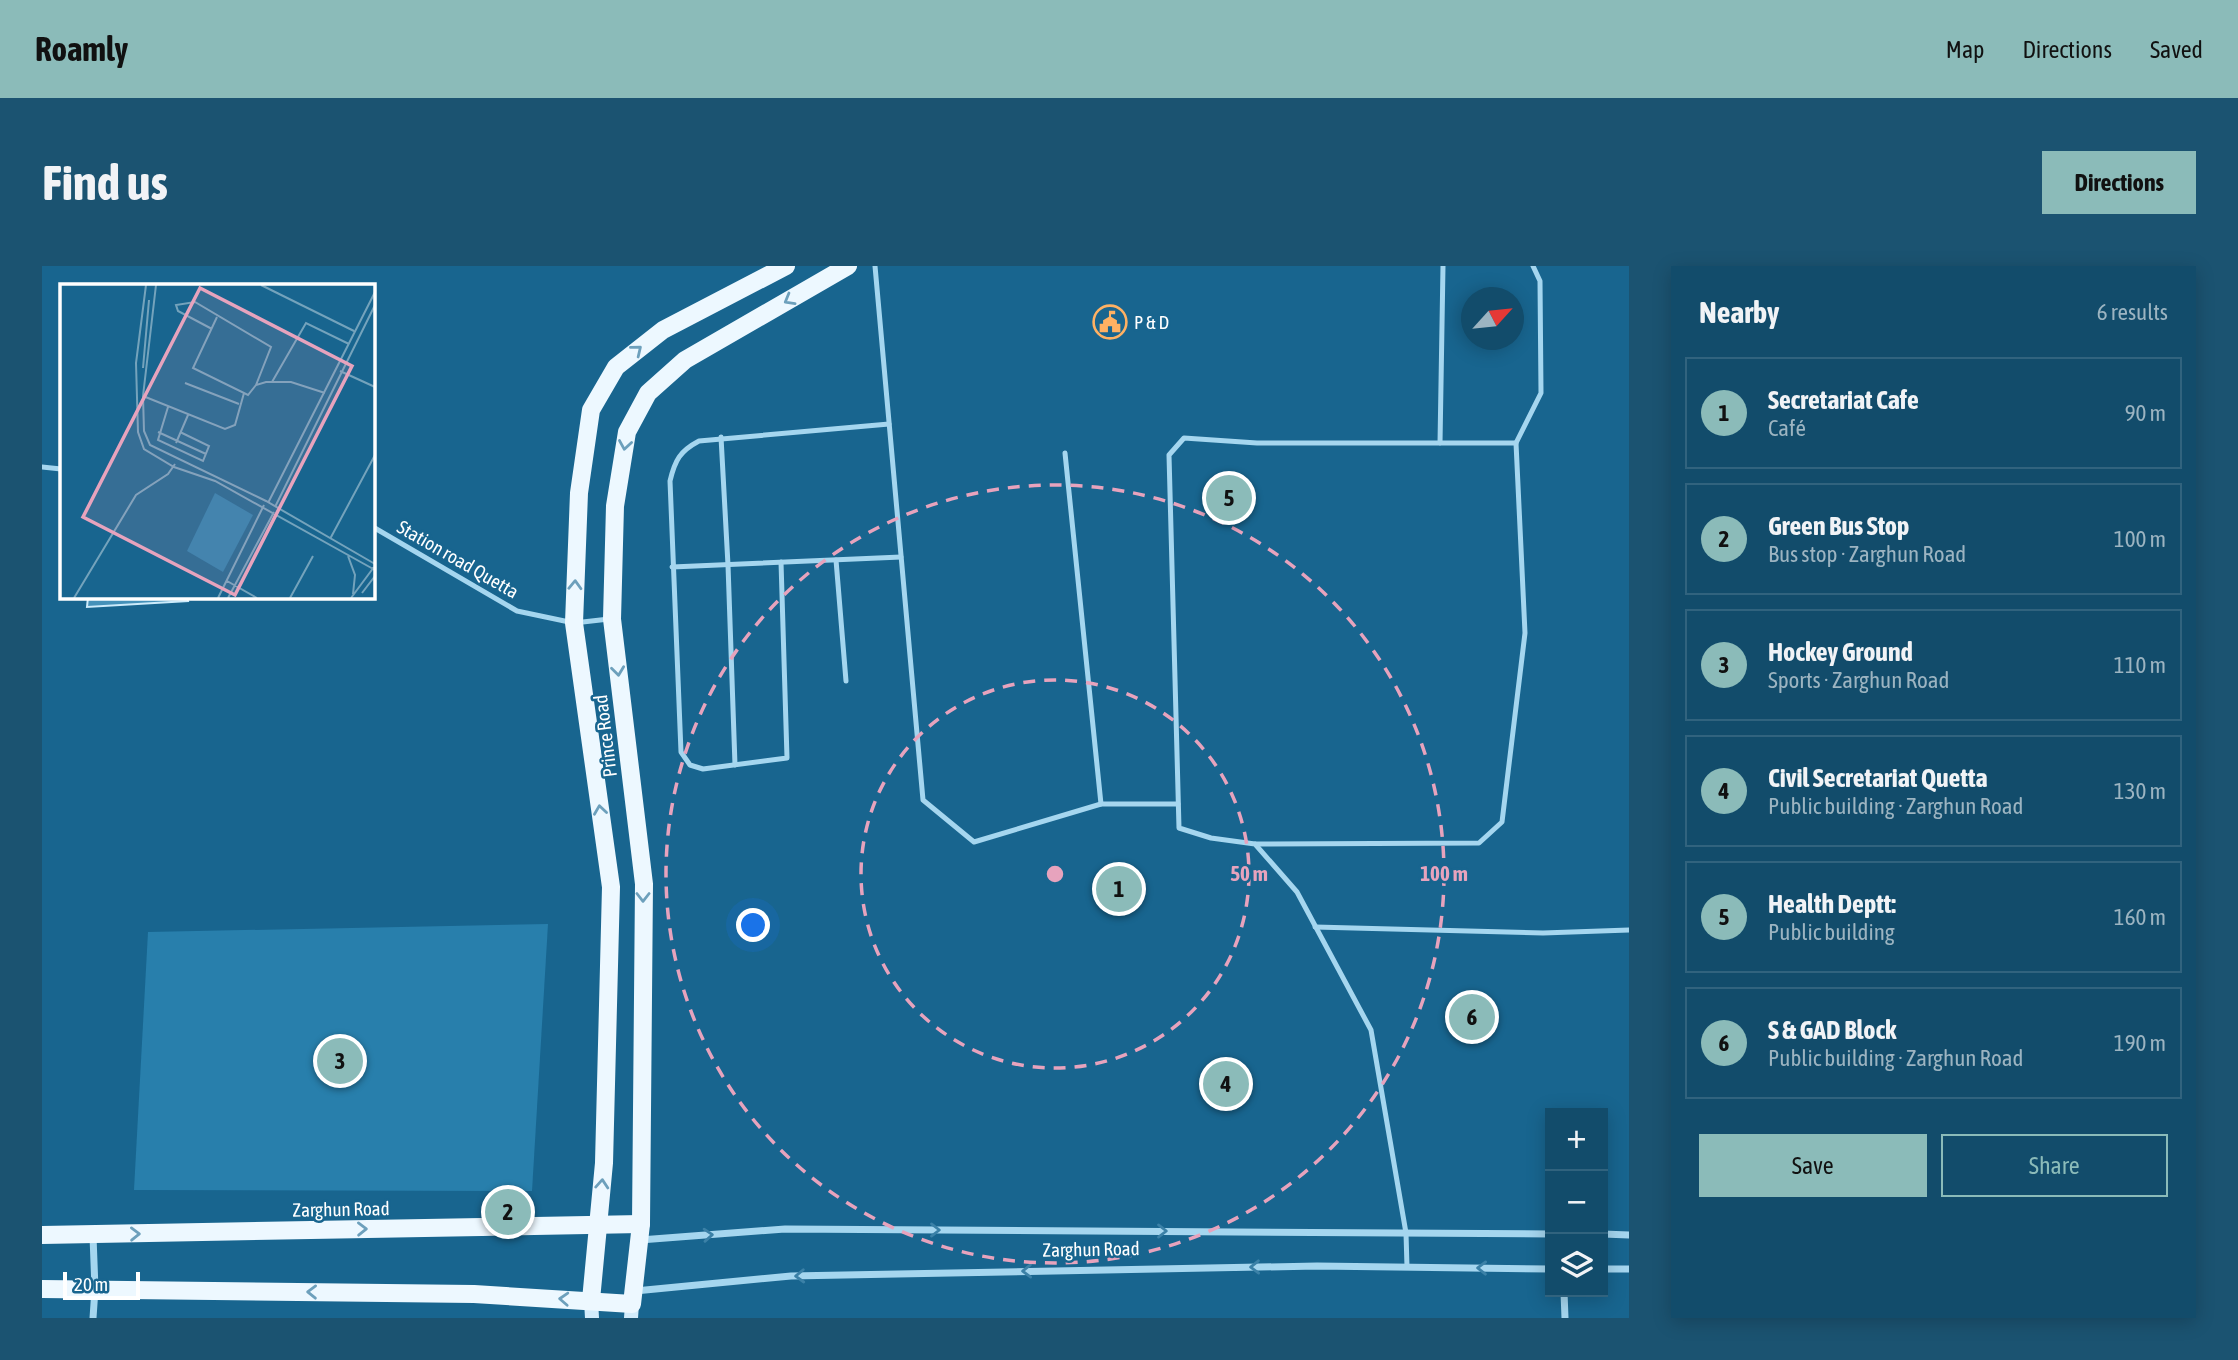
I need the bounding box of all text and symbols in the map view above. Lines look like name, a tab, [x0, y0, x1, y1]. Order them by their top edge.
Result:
text: Roamly	[35, 30, 128, 68]
text: Map	[1946, 36, 1984, 63]
text: Directions	[2022, 36, 2112, 63]
text: Saved	[2150, 36, 2203, 63]
button: Directions	[2042, 151, 2196, 214]
text: Find us	[42, 154, 168, 210]
inset map	[60, 284, 374, 598]
north arrow	[1461, 287, 1524, 350]
one-way arrow	[784, 292, 796, 305]
text: Nearby	[1699, 295, 1779, 329]
text: 6 results	[2097, 299, 2168, 325]
public building icon: P & D	[1091, 303, 1129, 341]
place label: P & D	[1134, 311, 1169, 333]
one-way arrow	[629, 346, 641, 359]
text: Secretariat Cafe	[1768, 385, 1919, 415]
text: 1	[1719, 400, 1729, 426]
text: 90 m	[2125, 400, 2166, 426]
text: Café	[1768, 415, 1806, 441]
one-way arrow	[618, 439, 633, 451]
pin: 5	[1206, 472, 1252, 524]
text: Green Bus Stop	[1768, 511, 1909, 541]
street label: Station road Quetta	[393, 515, 523, 603]
text: 2	[1719, 526, 1729, 552]
text: 100 m	[2114, 526, 2166, 552]
text: Bus stop · Zarghun Road	[1768, 541, 1966, 567]
one-way arrow	[567, 579, 583, 589]
text: Hockey Ground	[1768, 637, 1913, 667]
text: 3	[1719, 652, 1729, 678]
text: 110 m	[2114, 652, 2166, 678]
one-way arrow	[611, 665, 626, 677]
text: Sports · Zarghun Road	[1768, 667, 1949, 693]
street label: Prince Road	[589, 693, 621, 779]
text: Civil Secretariat Quetta	[1768, 763, 1988, 793]
text: 4	[1719, 778, 1729, 804]
text: 130 m	[2114, 778, 2166, 804]
text: Public building · Zarghun Road	[1768, 793, 2023, 819]
one-way arrow	[593, 804, 608, 816]
text: 50 m	[1230, 861, 1268, 885]
text: 100 m	[1420, 861, 1468, 885]
centre of rings	[1043, 862, 1067, 886]
pin: 1	[1096, 863, 1142, 915]
text: Health Deptt:	[1768, 889, 1896, 919]
one-way arrow	[636, 892, 651, 903]
text: 5	[1719, 904, 1729, 930]
text: 160 m	[2114, 904, 2166, 930]
your location	[736, 908, 770, 942]
text: Public building	[1768, 919, 1895, 945]
pin: 6	[1449, 991, 1495, 1043]
text: S & GAD Block	[1768, 1015, 1896, 1045]
text: 6	[1719, 1030, 1729, 1056]
text: 190 m	[2114, 1030, 2166, 1056]
pin: 3	[317, 1035, 363, 1087]
text: Public building · Zarghun Road	[1768, 1045, 2023, 1071]
pin: 4	[1203, 1058, 1249, 1110]
map controls	[1545, 1108, 1608, 1297]
button: +	[1545, 1108, 1608, 1171]
button: Save	[1699, 1134, 1927, 1197]
button: Share	[1941, 1134, 2168, 1197]
button: −	[1545, 1171, 1608, 1234]
one-way arrow	[594, 1178, 609, 1189]
pin: 2	[485, 1186, 531, 1238]
street label: Zarghun Road	[292, 1197, 390, 1221]
one-way arrow	[357, 1222, 368, 1237]
one-way arrow	[930, 1222, 941, 1238]
one-way arrow	[1158, 1223, 1168, 1239]
one-way arrow	[130, 1226, 140, 1242]
one-way arrow	[702, 1228, 713, 1243]
button: layers	[1545, 1234, 1608, 1297]
street label: Zarghun Road	[1042, 1237, 1140, 1261]
one-way arrow	[1249, 1260, 1260, 1275]
one-way arrow	[1476, 1260, 1487, 1276]
one-way arrow	[1021, 1264, 1032, 1279]
one-way arrow	[794, 1268, 805, 1283]
scale bar	[63, 1269, 140, 1301]
text: 20 m	[74, 1273, 108, 1295]
one-way arrow	[306, 1284, 317, 1299]
one-way arrow	[558, 1292, 569, 1307]

